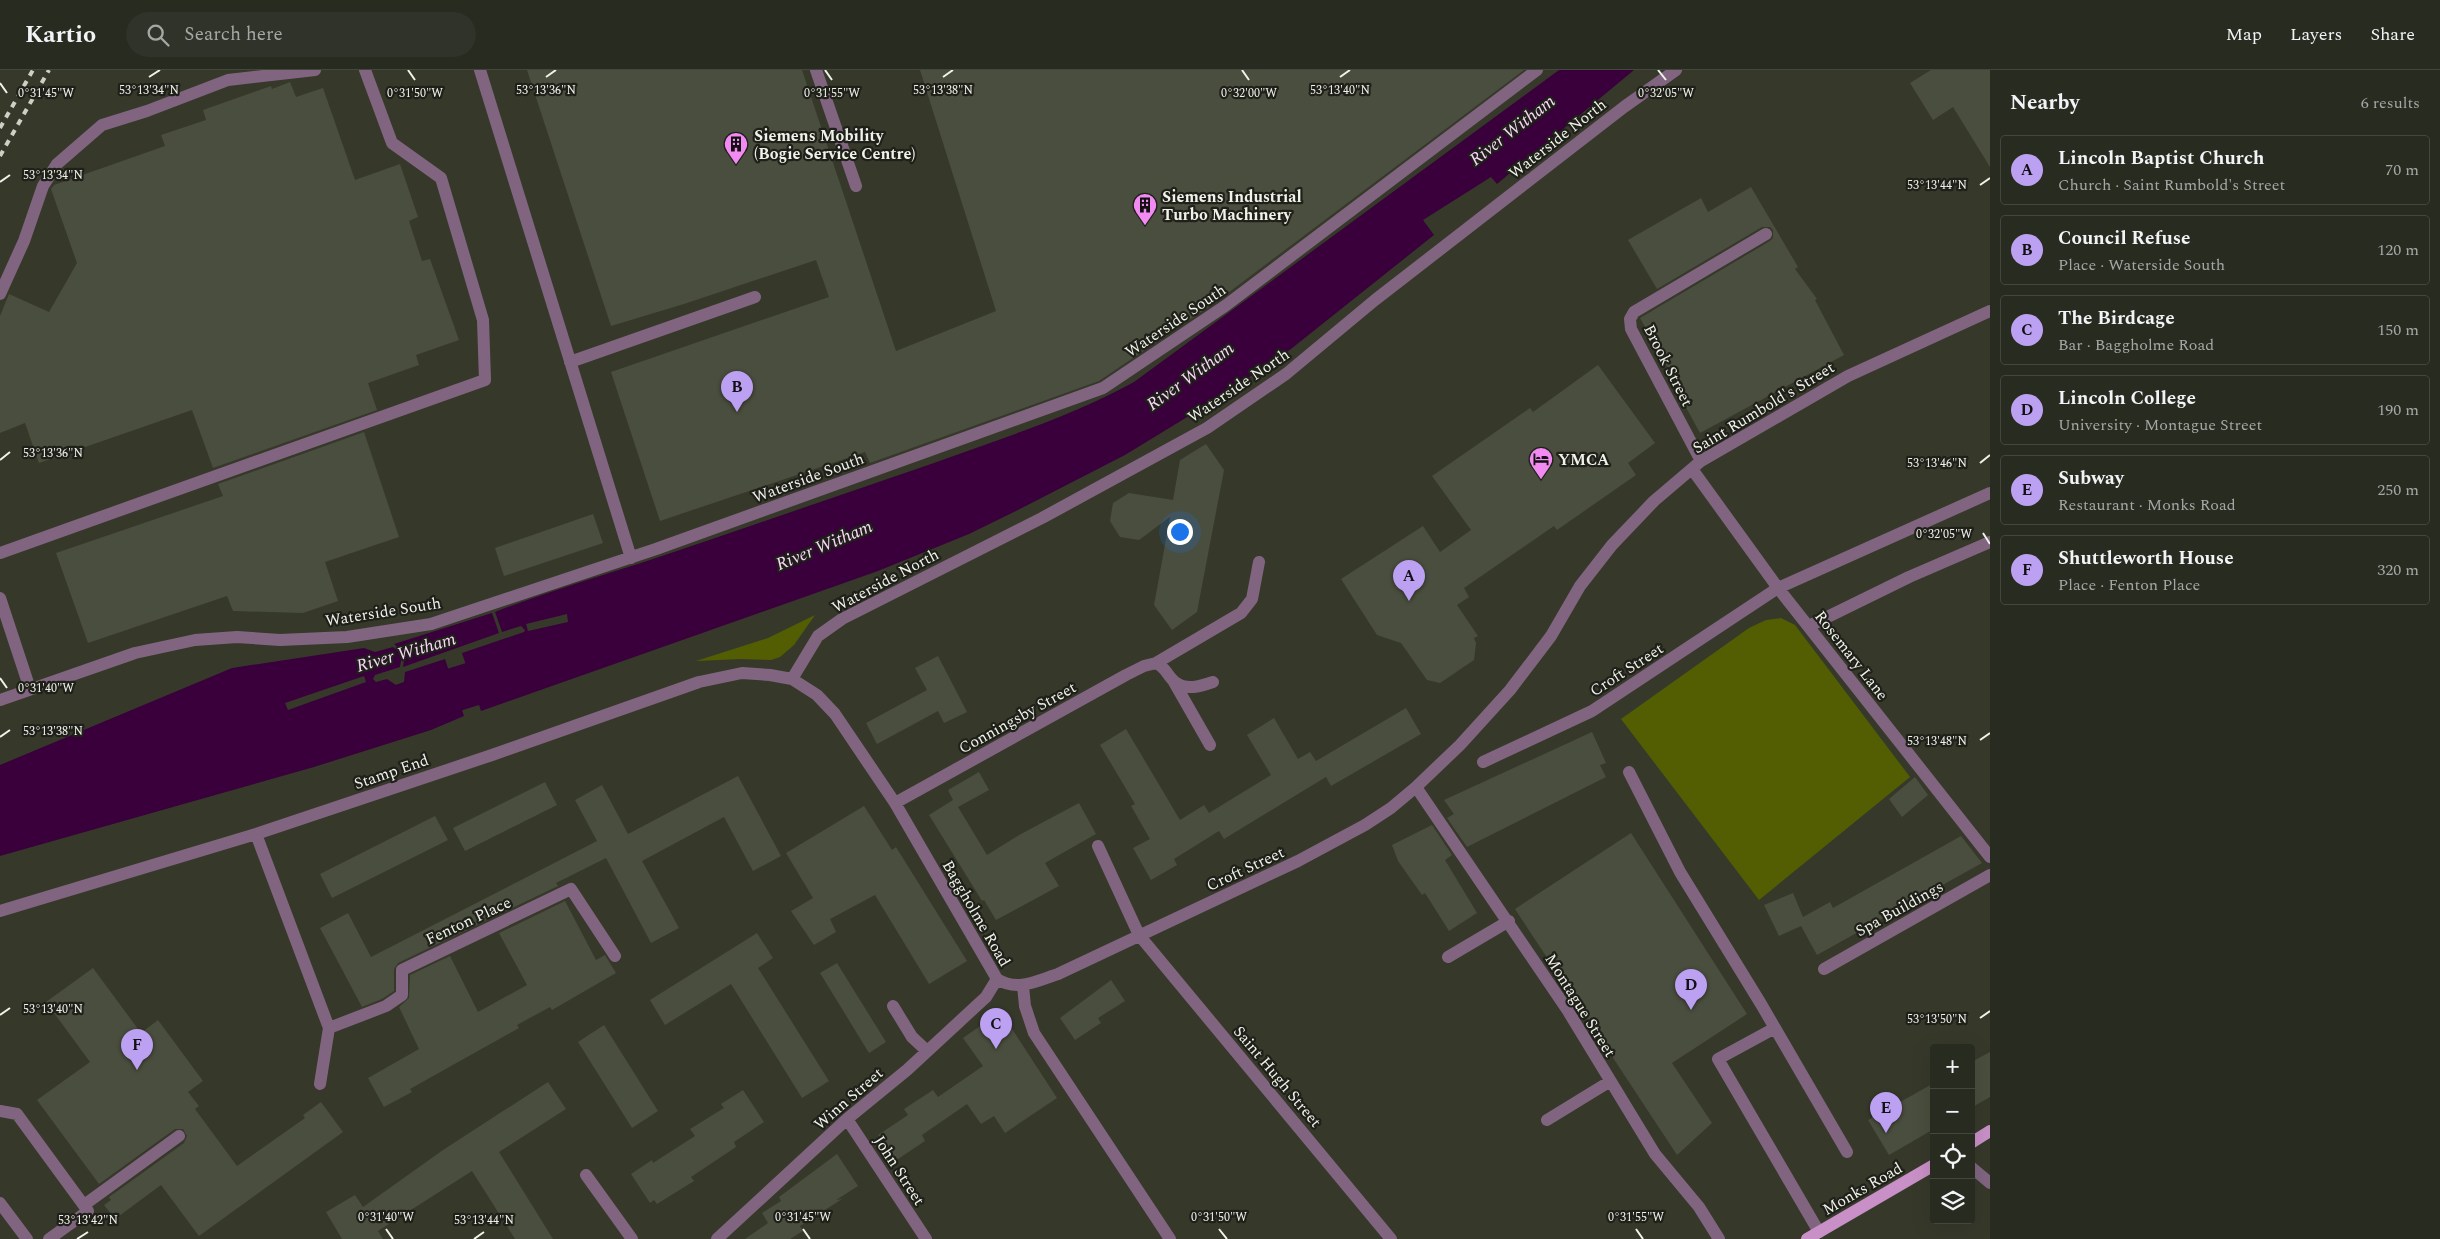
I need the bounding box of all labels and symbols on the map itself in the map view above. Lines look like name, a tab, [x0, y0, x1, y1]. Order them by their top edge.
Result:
text: 53°13'34"N	[119, 81, 179, 100]
text: 53°13'36"N	[516, 81, 576, 100]
text: 53°13'38"N	[913, 81, 973, 100]
text: 53°13'40"N	[1310, 81, 1370, 100]
text: 0°31'45"W	[18, 84, 74, 103]
text: 0°31'50"W	[387, 84, 443, 103]
text: 0°31'55"W	[804, 84, 860, 103]
text: 0°32'00"W	[1221, 84, 1277, 103]
text: 0°32'05"W	[1638, 84, 1694, 103]
water label: River Witham	[1464, 88, 1561, 173]
street label: Waterside North	[1504, 93, 1612, 185]
place label: Siemens Mobility (Bogie Service Centre)	[754, 124, 916, 166]
building icon: Siemens Mobility (Bogie Service Centre)	[723, 131, 749, 165]
text: 53°13'34"N	[23, 166, 83, 185]
text: 53°13'44"N	[1907, 176, 1967, 195]
place label: Siemens Industrial Turbo Machinery	[1162, 185, 1302, 227]
building icon: Siemens Industrial Turbo Machinery	[1132, 192, 1158, 226]
street label: Waterside South	[1120, 278, 1231, 363]
street label: Brook Street	[1637, 320, 1699, 411]
water label: River Witham	[1141, 335, 1240, 417]
street label: Waterside North	[1183, 343, 1294, 429]
street label: Saint Rumbold's Street	[1688, 356, 1839, 460]
pin: B	[721, 371, 753, 412]
text: 53°13'36"N	[23, 444, 83, 463]
hotel icon: YMCA	[1528, 446, 1554, 480]
street label: Waterside South	[749, 447, 867, 509]
place label: YMCA	[1558, 448, 1610, 472]
text: 53°13'46"N	[1907, 454, 1967, 473]
water label: River Witham	[772, 513, 877, 578]
your location	[1167, 519, 1193, 545]
text: 0°32'05"W	[1916, 525, 1972, 544]
street label: Waterside North	[828, 543, 943, 619]
pin: A	[1393, 560, 1425, 601]
street label: Waterside South	[324, 591, 443, 633]
street label: Rosemary Lane	[1808, 606, 1894, 706]
water label: River Witham	[353, 625, 459, 680]
street label: Croft Street	[1585, 637, 1668, 703]
street label: Conningsby Street	[954, 675, 1081, 760]
text: 0°31'40"W	[18, 679, 74, 698]
text: 53°13'38"N	[23, 722, 83, 741]
text: 53°13'48"N	[1907, 732, 1967, 751]
street label: Stamp End	[351, 748, 432, 796]
street label: Croft Street	[1202, 840, 1289, 897]
street label: Baggholme Road	[936, 856, 1016, 971]
street label: Spa Buildings	[1851, 875, 1948, 943]
street label: Fenton Place	[422, 891, 515, 951]
street label: Montague Street	[1539, 949, 1622, 1062]
pin: D	[1675, 969, 1707, 1010]
text: 53°13'40"N	[23, 1000, 83, 1019]
pin: C	[980, 1008, 1012, 1049]
text: 53°13'50"N	[1907, 1010, 1967, 1029]
street label: Saint Hugh Street	[1227, 1021, 1327, 1133]
pin: F	[121, 1029, 153, 1070]
street label: Winn Street	[809, 1062, 889, 1136]
pin: E	[1870, 1092, 1902, 1133]
street label: John Street	[868, 1131, 931, 1211]
street label: Monks Road	[1818, 1156, 1907, 1221]
text: 0°31'40"W	[358, 1208, 414, 1227]
text: 0°31'45"W	[775, 1208, 831, 1227]
text: 0°31'50"W	[1191, 1208, 1247, 1227]
text: 0°31'55"W	[1608, 1208, 1664, 1227]
text: 53°13'42"N	[58, 1211, 118, 1230]
text: 53°13'44"N	[454, 1211, 514, 1230]

